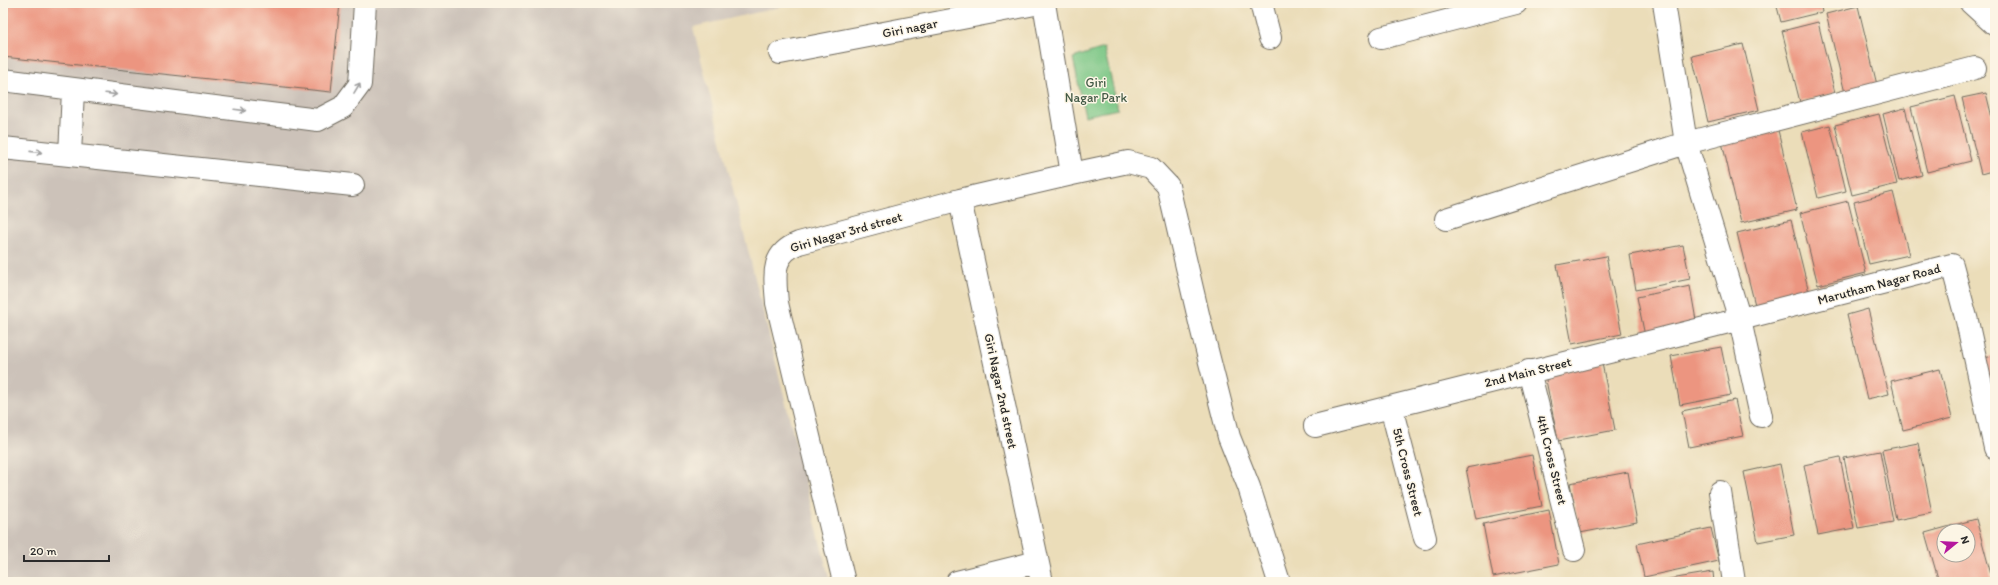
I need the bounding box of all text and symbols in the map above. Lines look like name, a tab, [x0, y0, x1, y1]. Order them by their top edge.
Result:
street label: Giri nagar	[881, 15, 940, 41]
park label: Giri Nagar Park	[1065, 75, 1128, 105]
one-way arrow	[353, 82, 361, 94]
one-way arrow	[104, 91, 117, 98]
one-way arrow	[234, 106, 247, 114]
one-way arrow	[29, 148, 42, 155]
street label: Giri Nagar 3rd street	[788, 209, 904, 255]
street label: Marutham Nagar Road	[1816, 260, 1942, 308]
street label: Giri Nagar 2nd street	[981, 332, 1021, 450]
street label: 2nd Main Street	[1483, 354, 1573, 390]
street label: 4th Cross Street	[1534, 414, 1570, 506]
street label: 5th Cross Street	[1390, 426, 1426, 518]
north arrow	[1936, 523, 1976, 563]
text: N	[1958, 535, 1972, 546]
scale bar	[24, 537, 109, 563]
text: 20 m	[30, 544, 57, 558]

